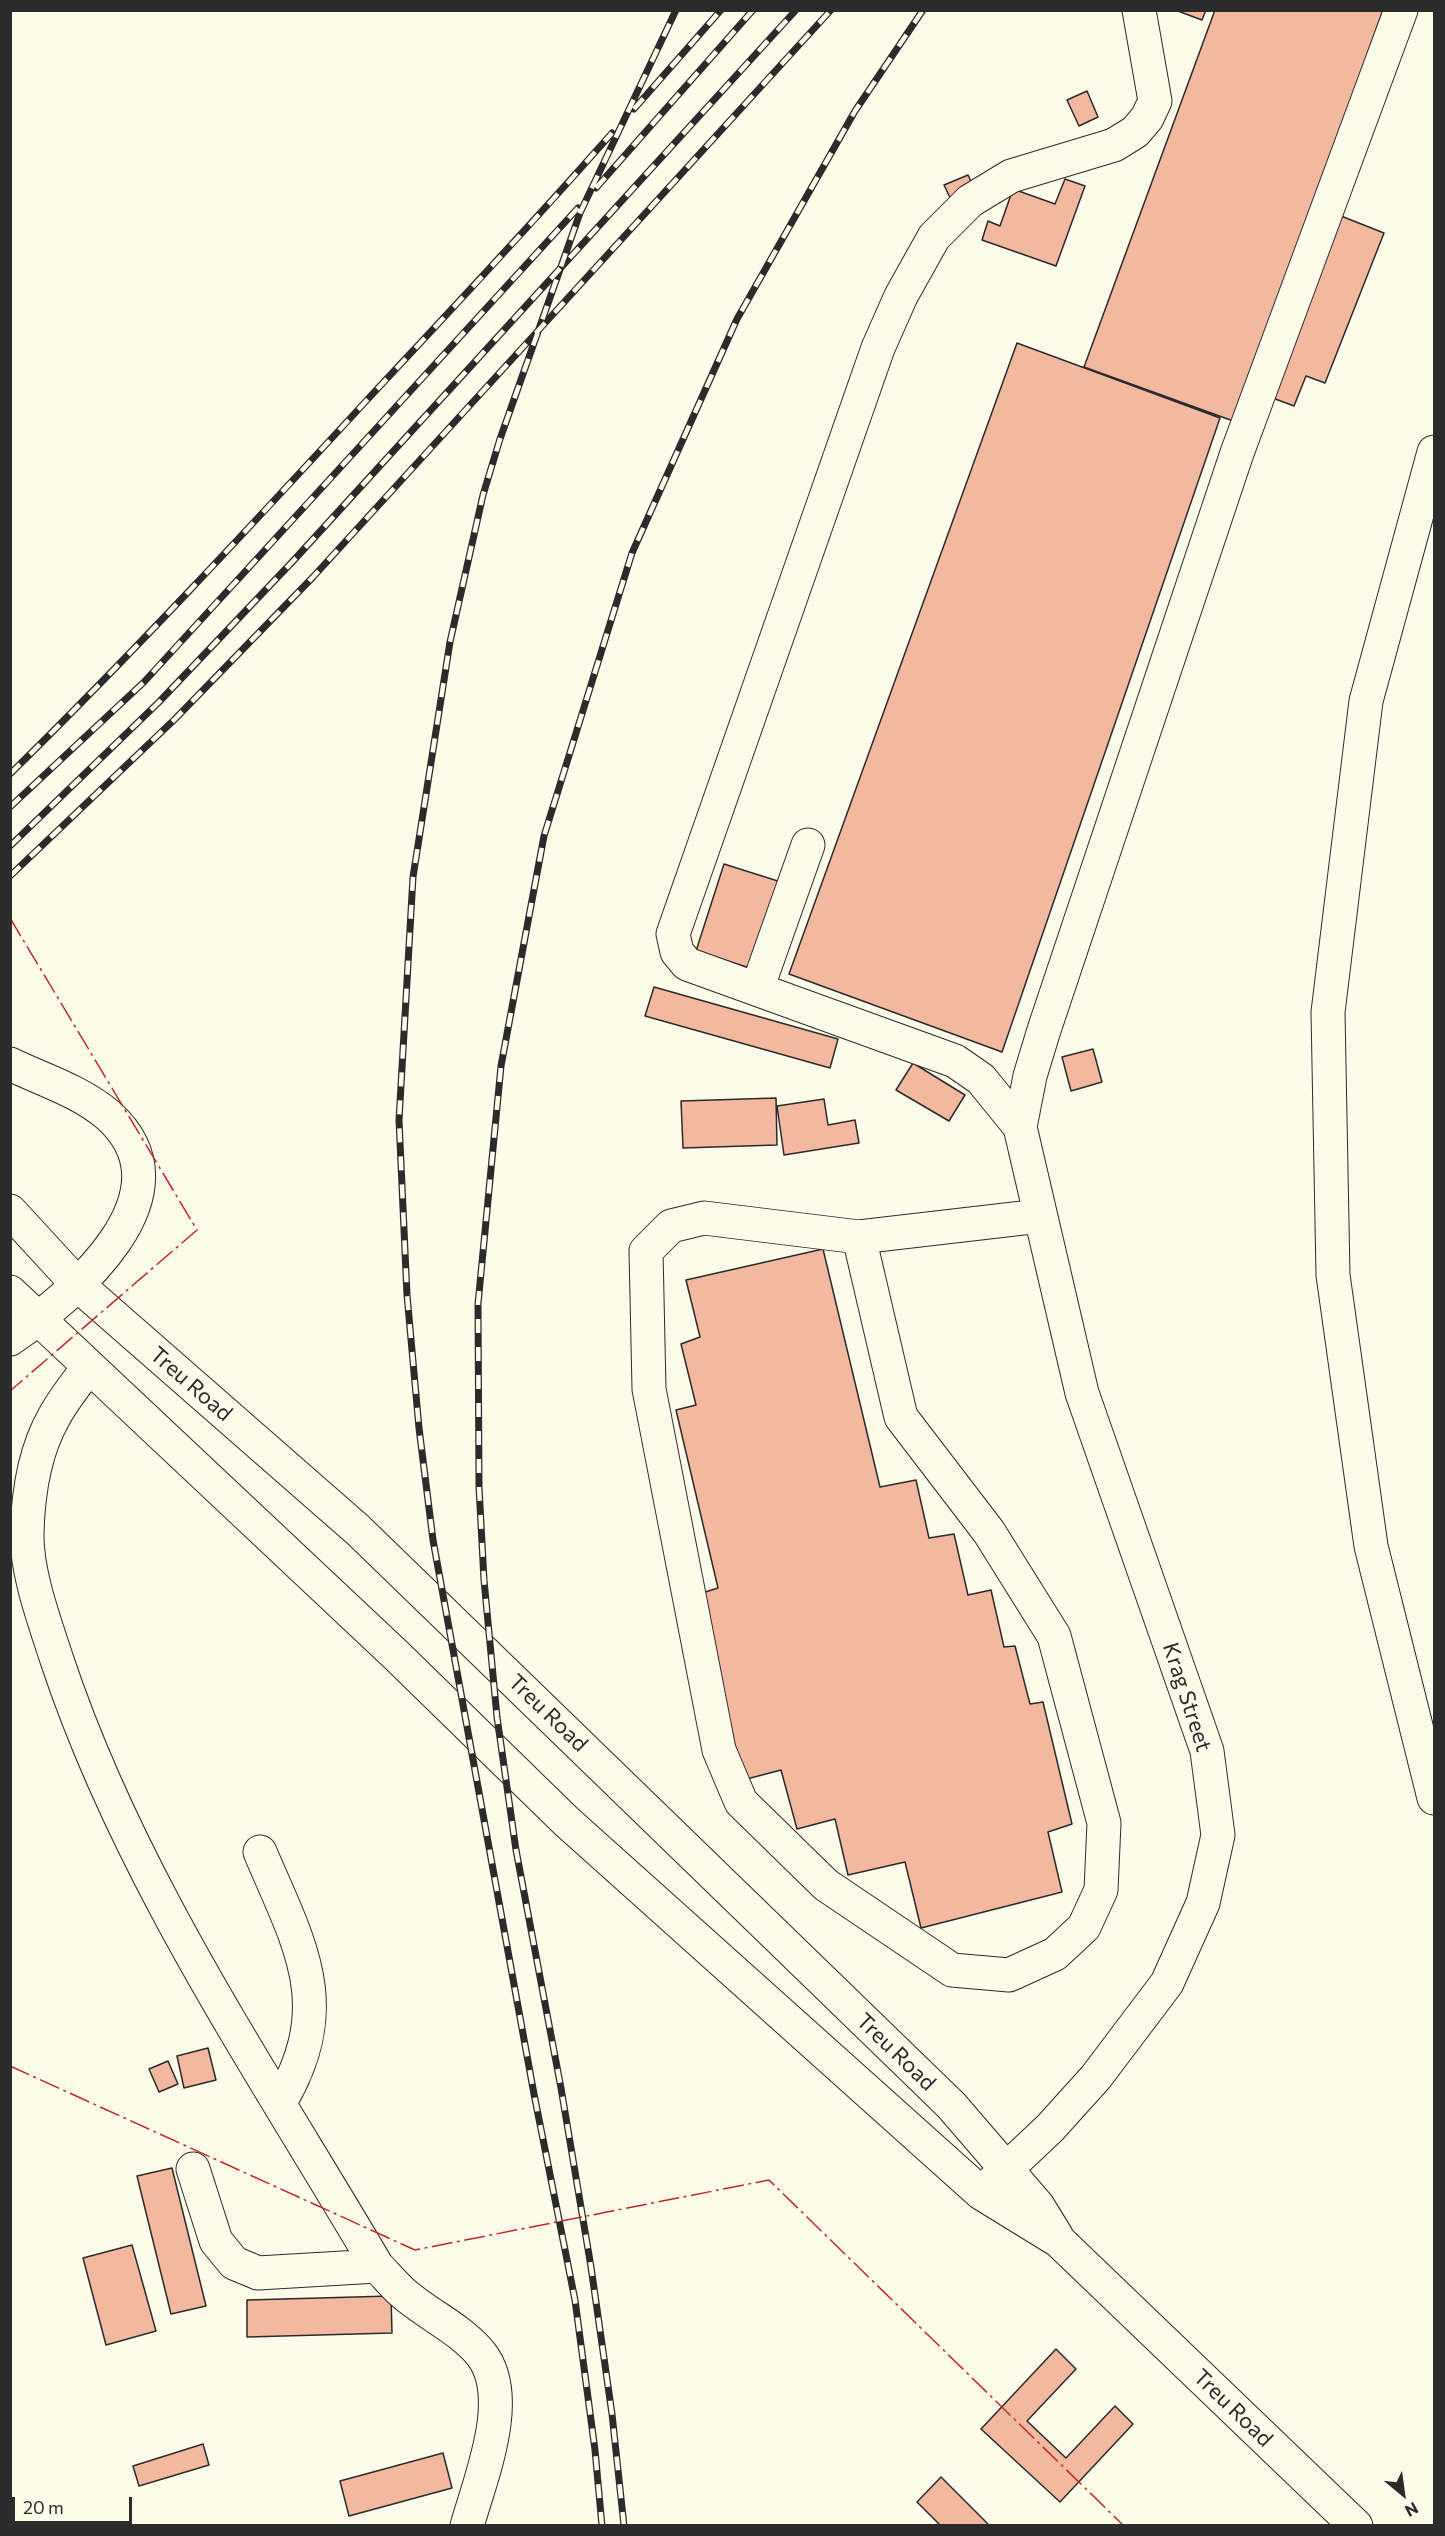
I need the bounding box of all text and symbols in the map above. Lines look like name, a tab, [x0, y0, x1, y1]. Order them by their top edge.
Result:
street label: Treu Road	[145, 1341, 237, 1427]
street label: Krag Street	[1157, 1639, 1217, 1755]
street label: Treu Road	[503, 1669, 593, 1757]
street label: Treu Road	[851, 2008, 941, 2096]
street label: Treu Road	[1188, 2364, 1278, 2452]
north arrow	[1373, 2464, 1433, 2524]
scale bar	[15, 2485, 135, 2523]
text: 20 m	[23, 2496, 64, 2518]
text: N	[1402, 2499, 1422, 2521]

